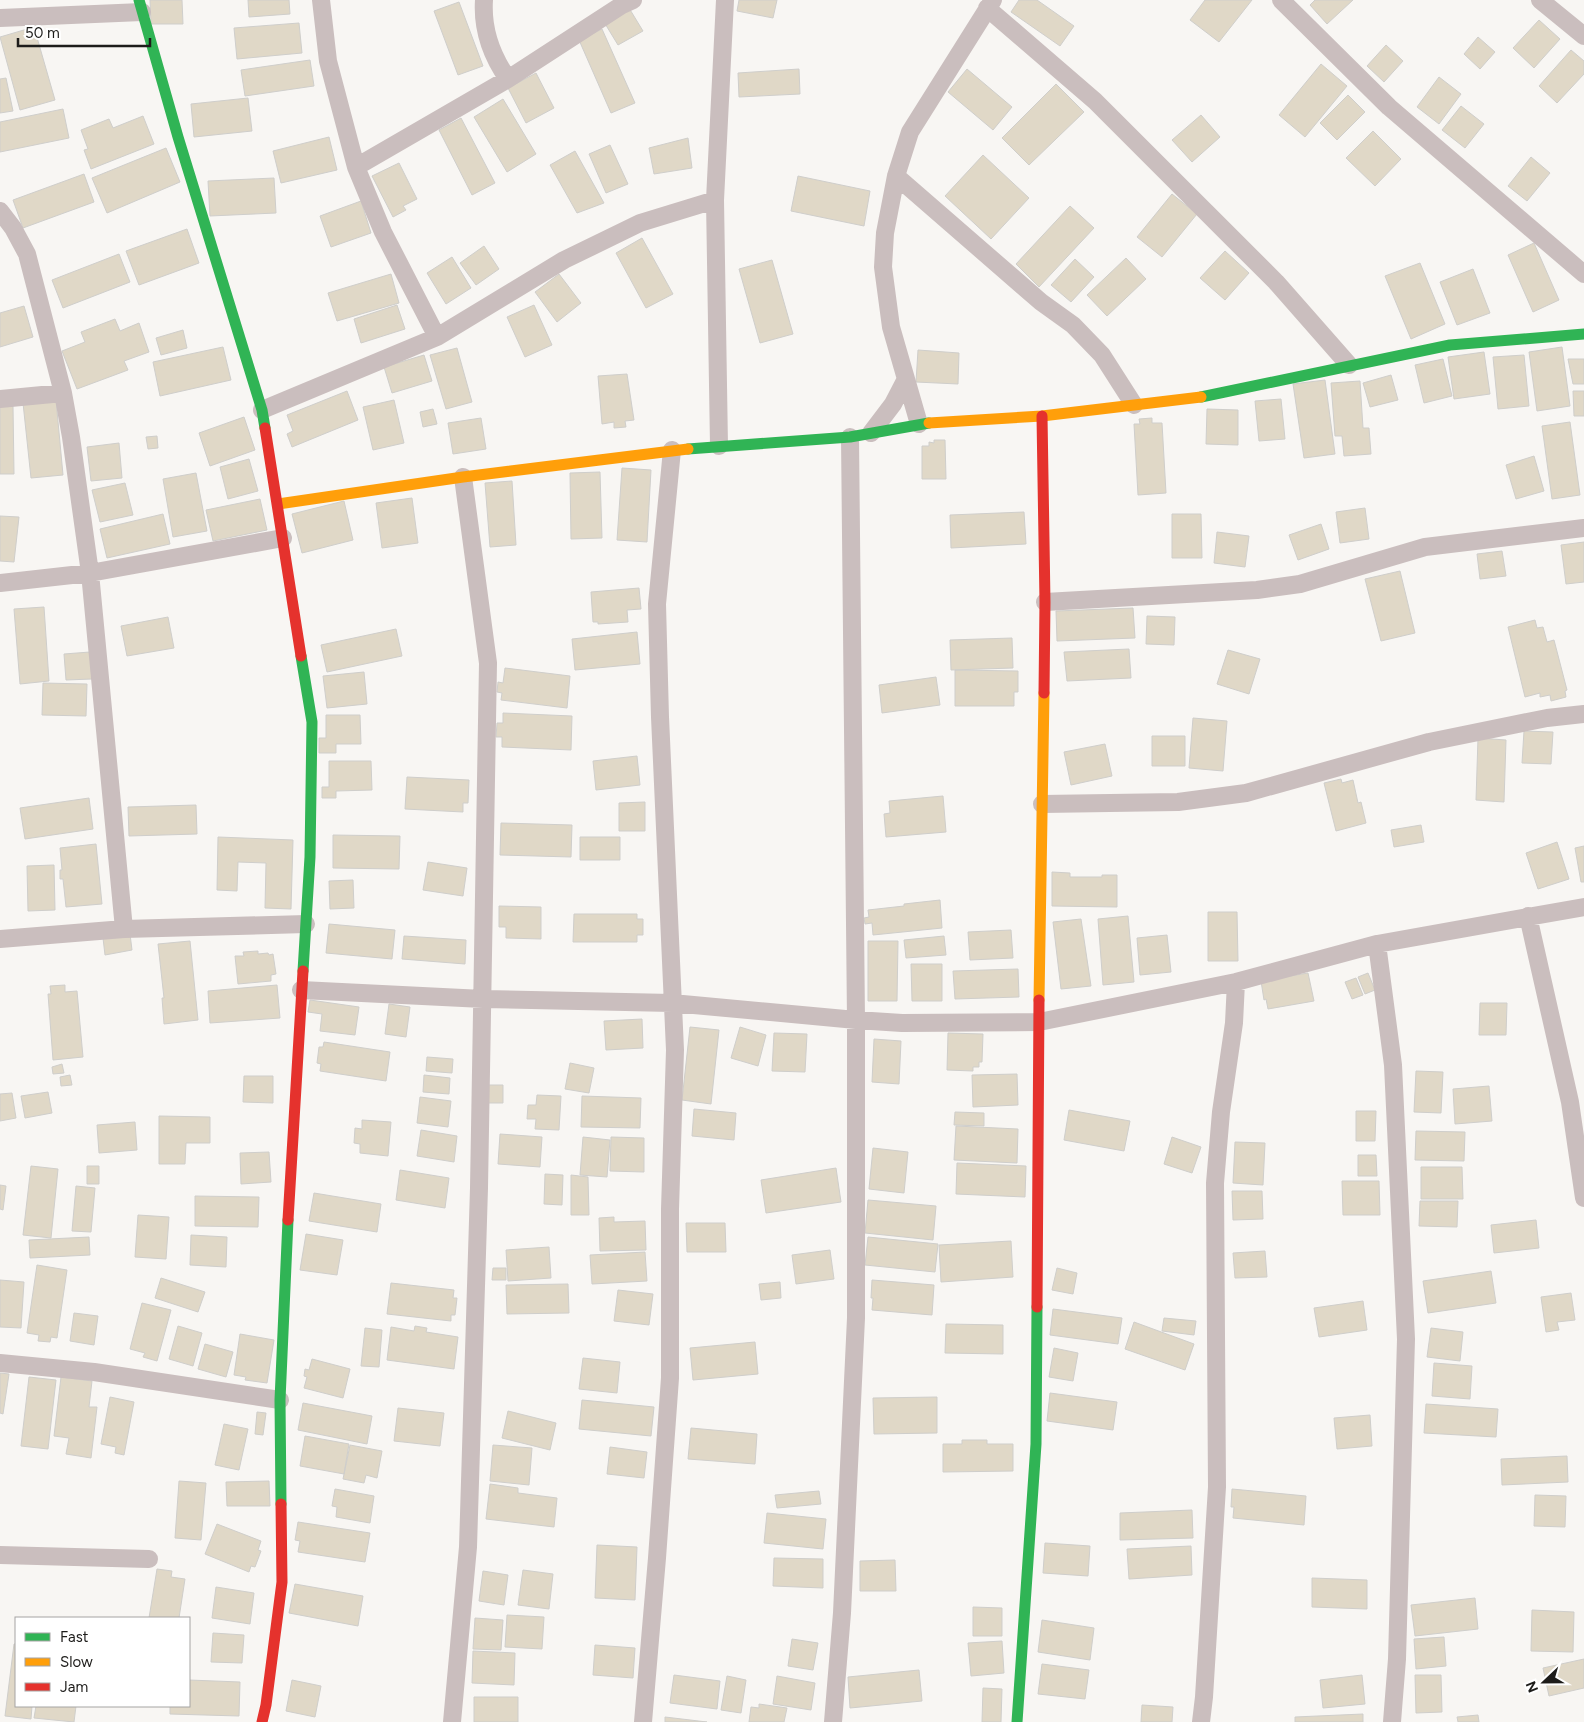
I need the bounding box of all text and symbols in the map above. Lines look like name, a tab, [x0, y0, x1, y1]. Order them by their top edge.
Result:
scale bar	[18, 15, 150, 47]
text: 50 m	[25, 24, 60, 42]
legend	[15, 1617, 190, 1707]
text: Fast	[60, 1628, 89, 1646]
text: Slow	[60, 1653, 93, 1671]
north arrow	[1519, 1657, 1569, 1707]
text: Jam	[60, 1678, 88, 1696]
text: N	[1523, 1678, 1542, 1695]

